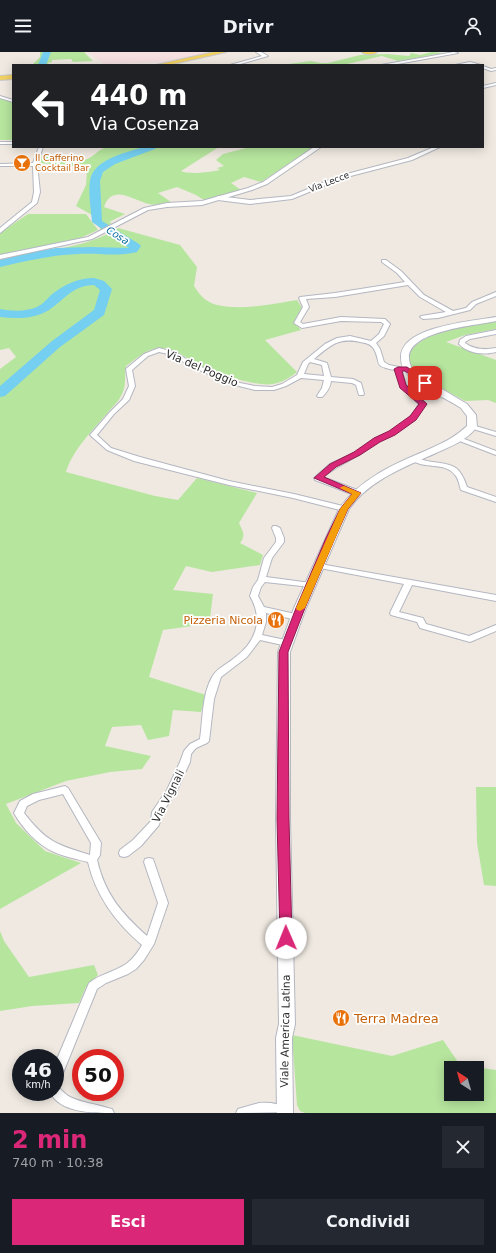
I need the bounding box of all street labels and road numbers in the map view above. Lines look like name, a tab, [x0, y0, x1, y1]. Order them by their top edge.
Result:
street label: Via Lecce	[307, 170, 351, 194]
street label: Via del Poggio	[164, 347, 240, 390]
street label: Via Vignali	[150, 768, 187, 825]
street label: Viale America Latina	[278, 974, 293, 1088]

